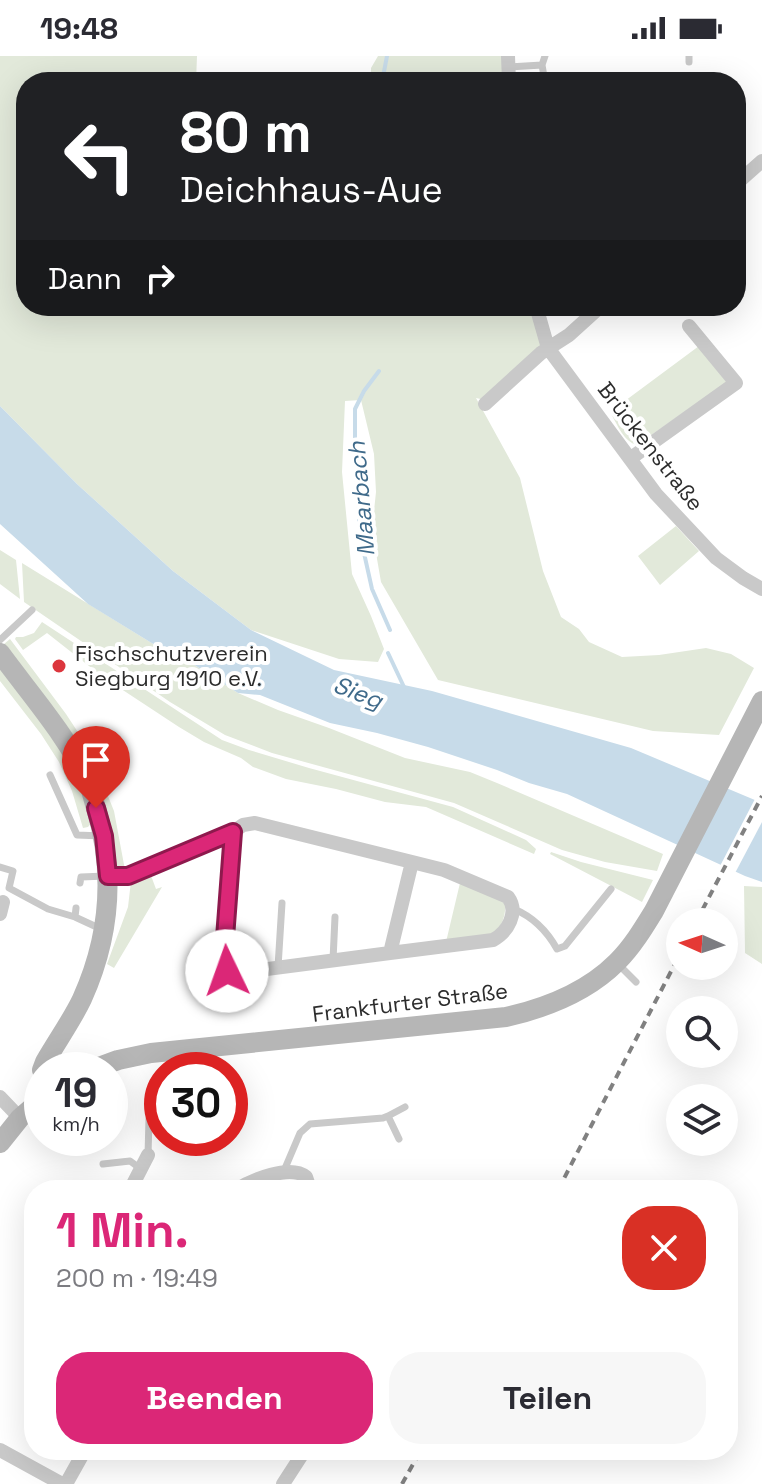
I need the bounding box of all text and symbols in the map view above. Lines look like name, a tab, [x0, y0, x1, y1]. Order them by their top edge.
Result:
text: 19:48	[40, 9, 118, 48]
text: 80 m	[180, 97, 312, 168]
icon: left	[48, 104, 152, 208]
text: Deichhaus-Aue	[180, 167, 443, 213]
icon: right	[138, 256, 182, 300]
text: Dann	[48, 259, 122, 298]
street label: Brückenstraße	[592, 376, 710, 516]
water label: Maarbach	[340, 439, 381, 558]
place label: Fischschutzverein Siegburg 1910 e.V.	[75, 639, 268, 692]
marker: Fischschutzverein Siegburg 1910 e.V.	[50, 657, 68, 675]
water label: Sieg	[329, 669, 388, 716]
pin	[62, 726, 130, 808]
icon: arrive	[74, 738, 118, 782]
north arrow	[666, 908, 738, 980]
map controls	[666, 908, 738, 1156]
position arrow	[185, 929, 269, 1013]
street label: Frankfurter Straße	[311, 976, 509, 1028]
button: search	[666, 996, 738, 1068]
speed limit sign: 30	[144, 1052, 248, 1156]
text: 19	[55, 1068, 97, 1119]
button: layers	[666, 1084, 738, 1156]
text: km/h	[52, 1111, 100, 1137]
text: 1 Min.	[56, 1200, 189, 1261]
button: close	[622, 1206, 706, 1290]
text: 200 m · 19:49	[56, 1261, 218, 1295]
button: Beenden	[56, 1352, 373, 1444]
button: Teilen	[389, 1352, 706, 1444]

